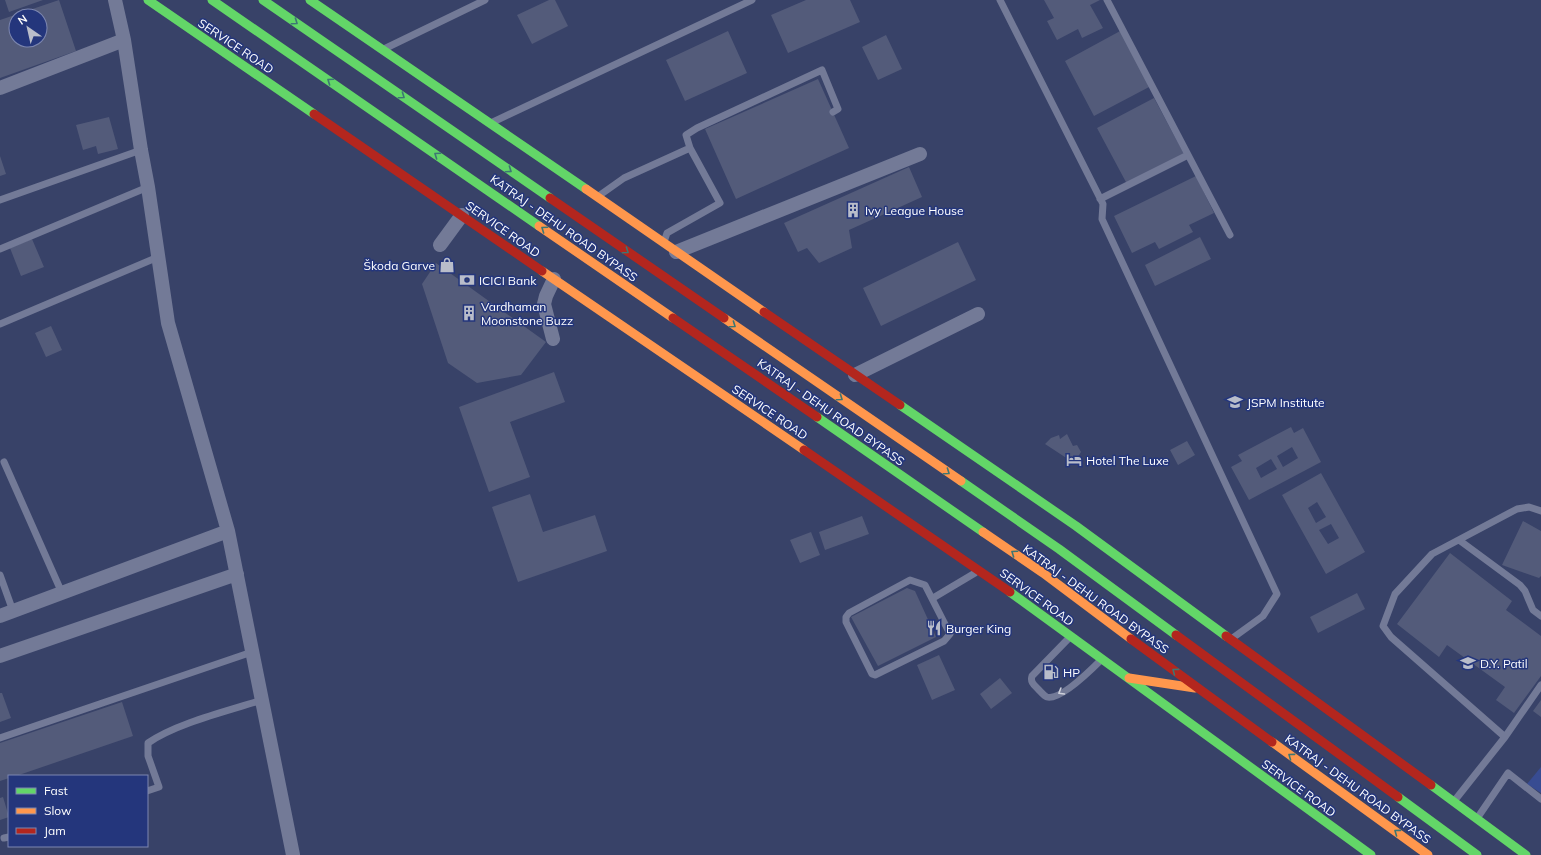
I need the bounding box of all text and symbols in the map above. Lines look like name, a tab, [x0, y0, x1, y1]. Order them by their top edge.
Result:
north arrow	[8, 8, 48, 48]
text: N	[15, 12, 30, 28]
street label: SERVICE ROAD	[195, 15, 277, 77]
one-way arrow	[290, 17, 297, 24]
one-way arrow	[327, 78, 334, 86]
one-way arrow	[397, 91, 404, 98]
one-way arrow	[434, 152, 441, 160]
one-way arrow	[504, 165, 511, 172]
street label: KATRAJ - DEHU ROAD BYPASS	[487, 171, 641, 285]
street label: SERVICE ROAD	[463, 198, 543, 260]
building icon: Ivy League House	[844, 201, 862, 219]
place label: Ivy League House	[865, 203, 964, 218]
one-way arrow	[541, 226, 548, 234]
one-way arrow	[622, 246, 629, 254]
shop icon: Škoda Garve	[438, 256, 456, 274]
place label: Škoda Garve	[364, 258, 435, 273]
bank icon: ICICI Bank	[458, 271, 476, 289]
place label: ICICI Bank	[479, 273, 537, 288]
place label: Vardhaman Moonstone Buzz	[481, 299, 573, 328]
building icon: Vardhaman Moonstone Buzz	[460, 304, 478, 322]
one-way arrow	[729, 320, 736, 328]
street label: KATRAJ - DEHU ROAD BYPASS	[754, 355, 908, 469]
street label: SERVICE ROAD	[729, 381, 811, 443]
one-way arrow	[836, 393, 843, 401]
school or university icon: JSPM Institute	[1226, 393, 1244, 411]
place label: JSPM Institute	[1247, 395, 1325, 410]
hotel icon: Hotel The Luxe	[1065, 451, 1083, 469]
place label: Hotel The Luxe	[1086, 453, 1169, 468]
one-way arrow	[943, 467, 950, 475]
street label: KATRAJ - DEHU ROAD BYPASS	[1020, 541, 1172, 657]
one-way arrow	[1011, 550, 1018, 558]
street label: SERVICE ROAD	[997, 565, 1077, 629]
restaurant icon: Burger King	[925, 619, 943, 637]
place label: Burger King	[946, 621, 1011, 636]
school or university icon: D.Y. Patil	[1459, 654, 1477, 672]
place label: D.Y. Patil	[1480, 656, 1528, 671]
fuel station icon: HP	[1042, 663, 1060, 681]
place label: HP	[1063, 665, 1080, 680]
one-way arrow	[1172, 669, 1179, 676]
one-way arrow	[1058, 688, 1065, 695]
street label: KATRAJ - DEHU ROAD BYPASS	[1282, 731, 1434, 847]
one-way arrow	[1288, 753, 1295, 761]
street label: SERVICE ROAD	[1259, 756, 1339, 820]
legend	[8, 775, 148, 847]
text: Fast	[44, 783, 68, 798]
text: Slow	[44, 803, 72, 818]
text: Jam	[44, 823, 66, 838]
one-way arrow	[1394, 830, 1401, 837]

